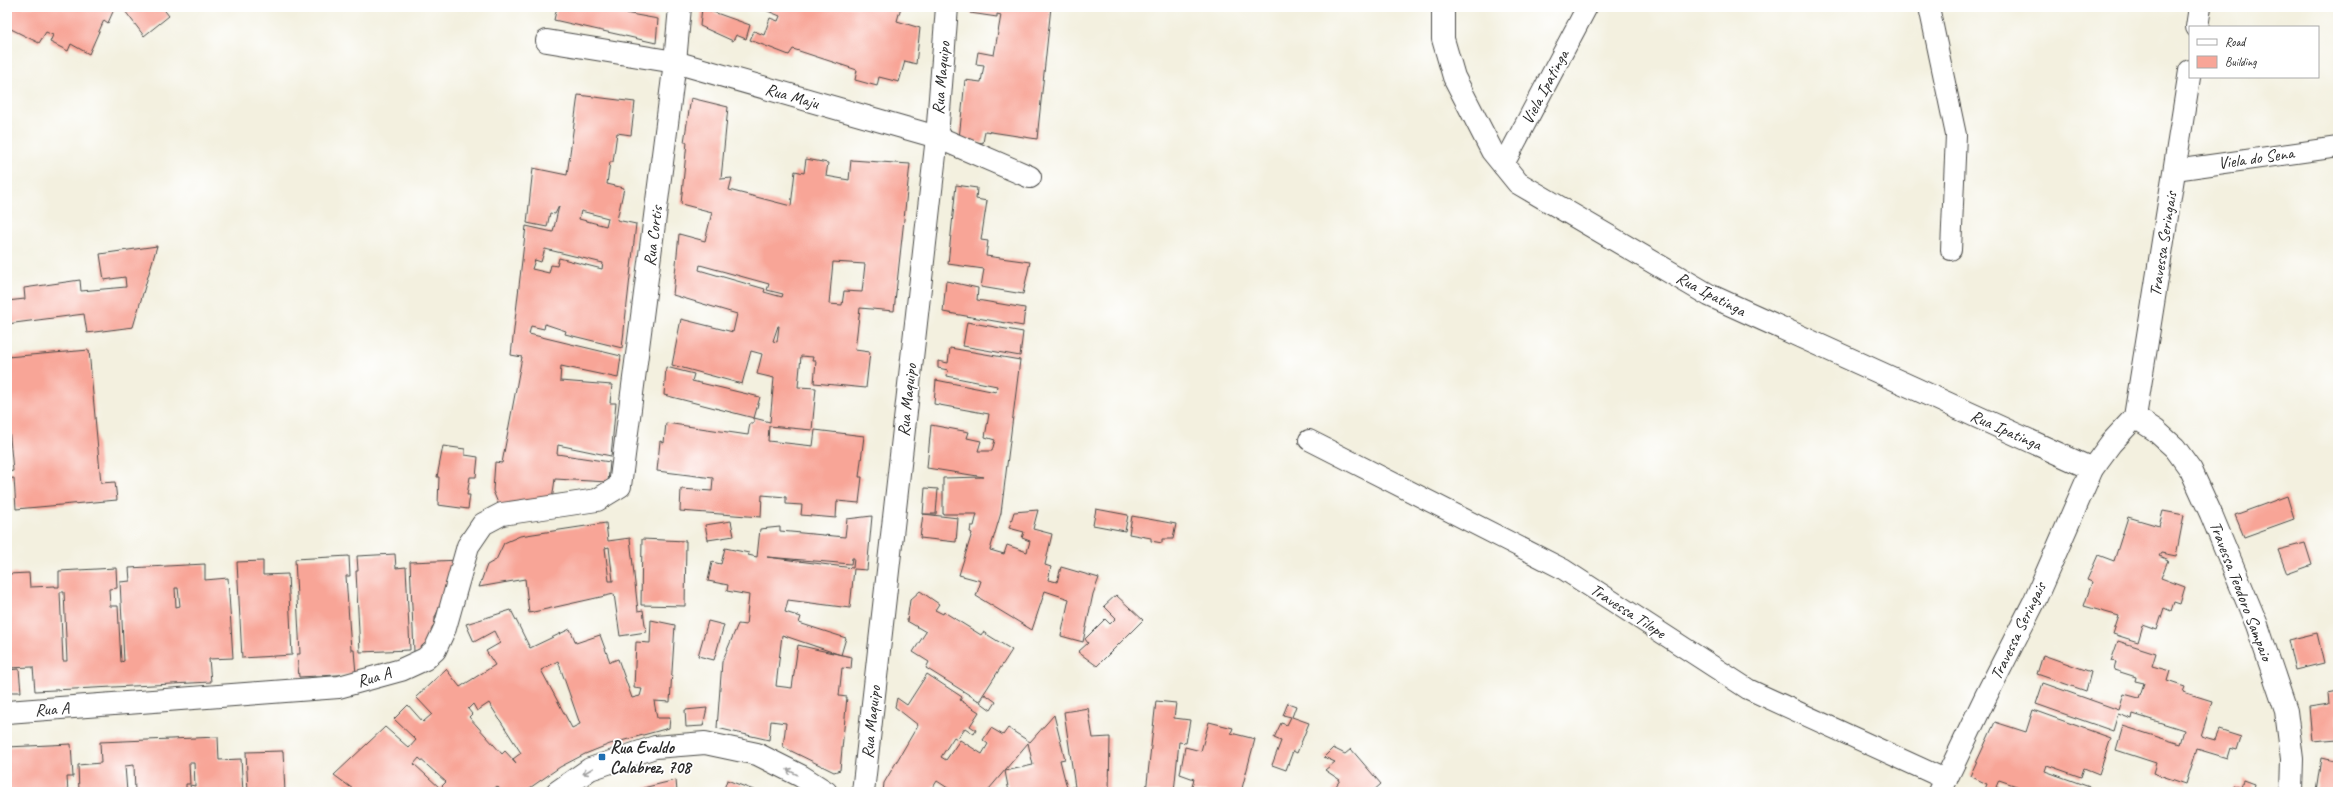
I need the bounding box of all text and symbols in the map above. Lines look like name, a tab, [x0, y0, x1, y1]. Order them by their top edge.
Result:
legend	[2189, 26, 2319, 78]
text: Road	[2225, 34, 2247, 50]
street label: Rua Maquipo	[927, 40, 955, 115]
street label: Viela Ipatinga	[1517, 44, 1574, 128]
text: Building	[2225, 54, 2257, 70]
street label: Rua Maju	[763, 78, 823, 114]
street label: Viela do Sena	[2217, 142, 2297, 174]
street label: Travessa Seringais	[2144, 189, 2182, 298]
street label: Rua Cortis	[639, 202, 667, 267]
street label: Rua Ipatinga	[1673, 267, 1750, 322]
street label: Rua Maquipo	[893, 362, 921, 437]
street label: Rua Ipatinga	[1967, 405, 2046, 455]
street label: Travessa Teodoro Sampaio	[2205, 518, 2278, 666]
street label: Travessa Seringais	[1985, 578, 2051, 683]
street label: Travessa Tilope	[1586, 579, 1671, 644]
street label: Rua A	[355, 662, 395, 692]
street label: Rua Maquipo	[857, 684, 885, 759]
street label: Rua A	[34, 697, 71, 721]
place label: Rua Evaldo Calabrez, 708	[610, 737, 693, 778]
marker: Rua Evaldo Calabrez, 708	[597, 752, 607, 762]
one-way arrow	[582, 767, 594, 775]
one-way arrow	[786, 768, 798, 775]

